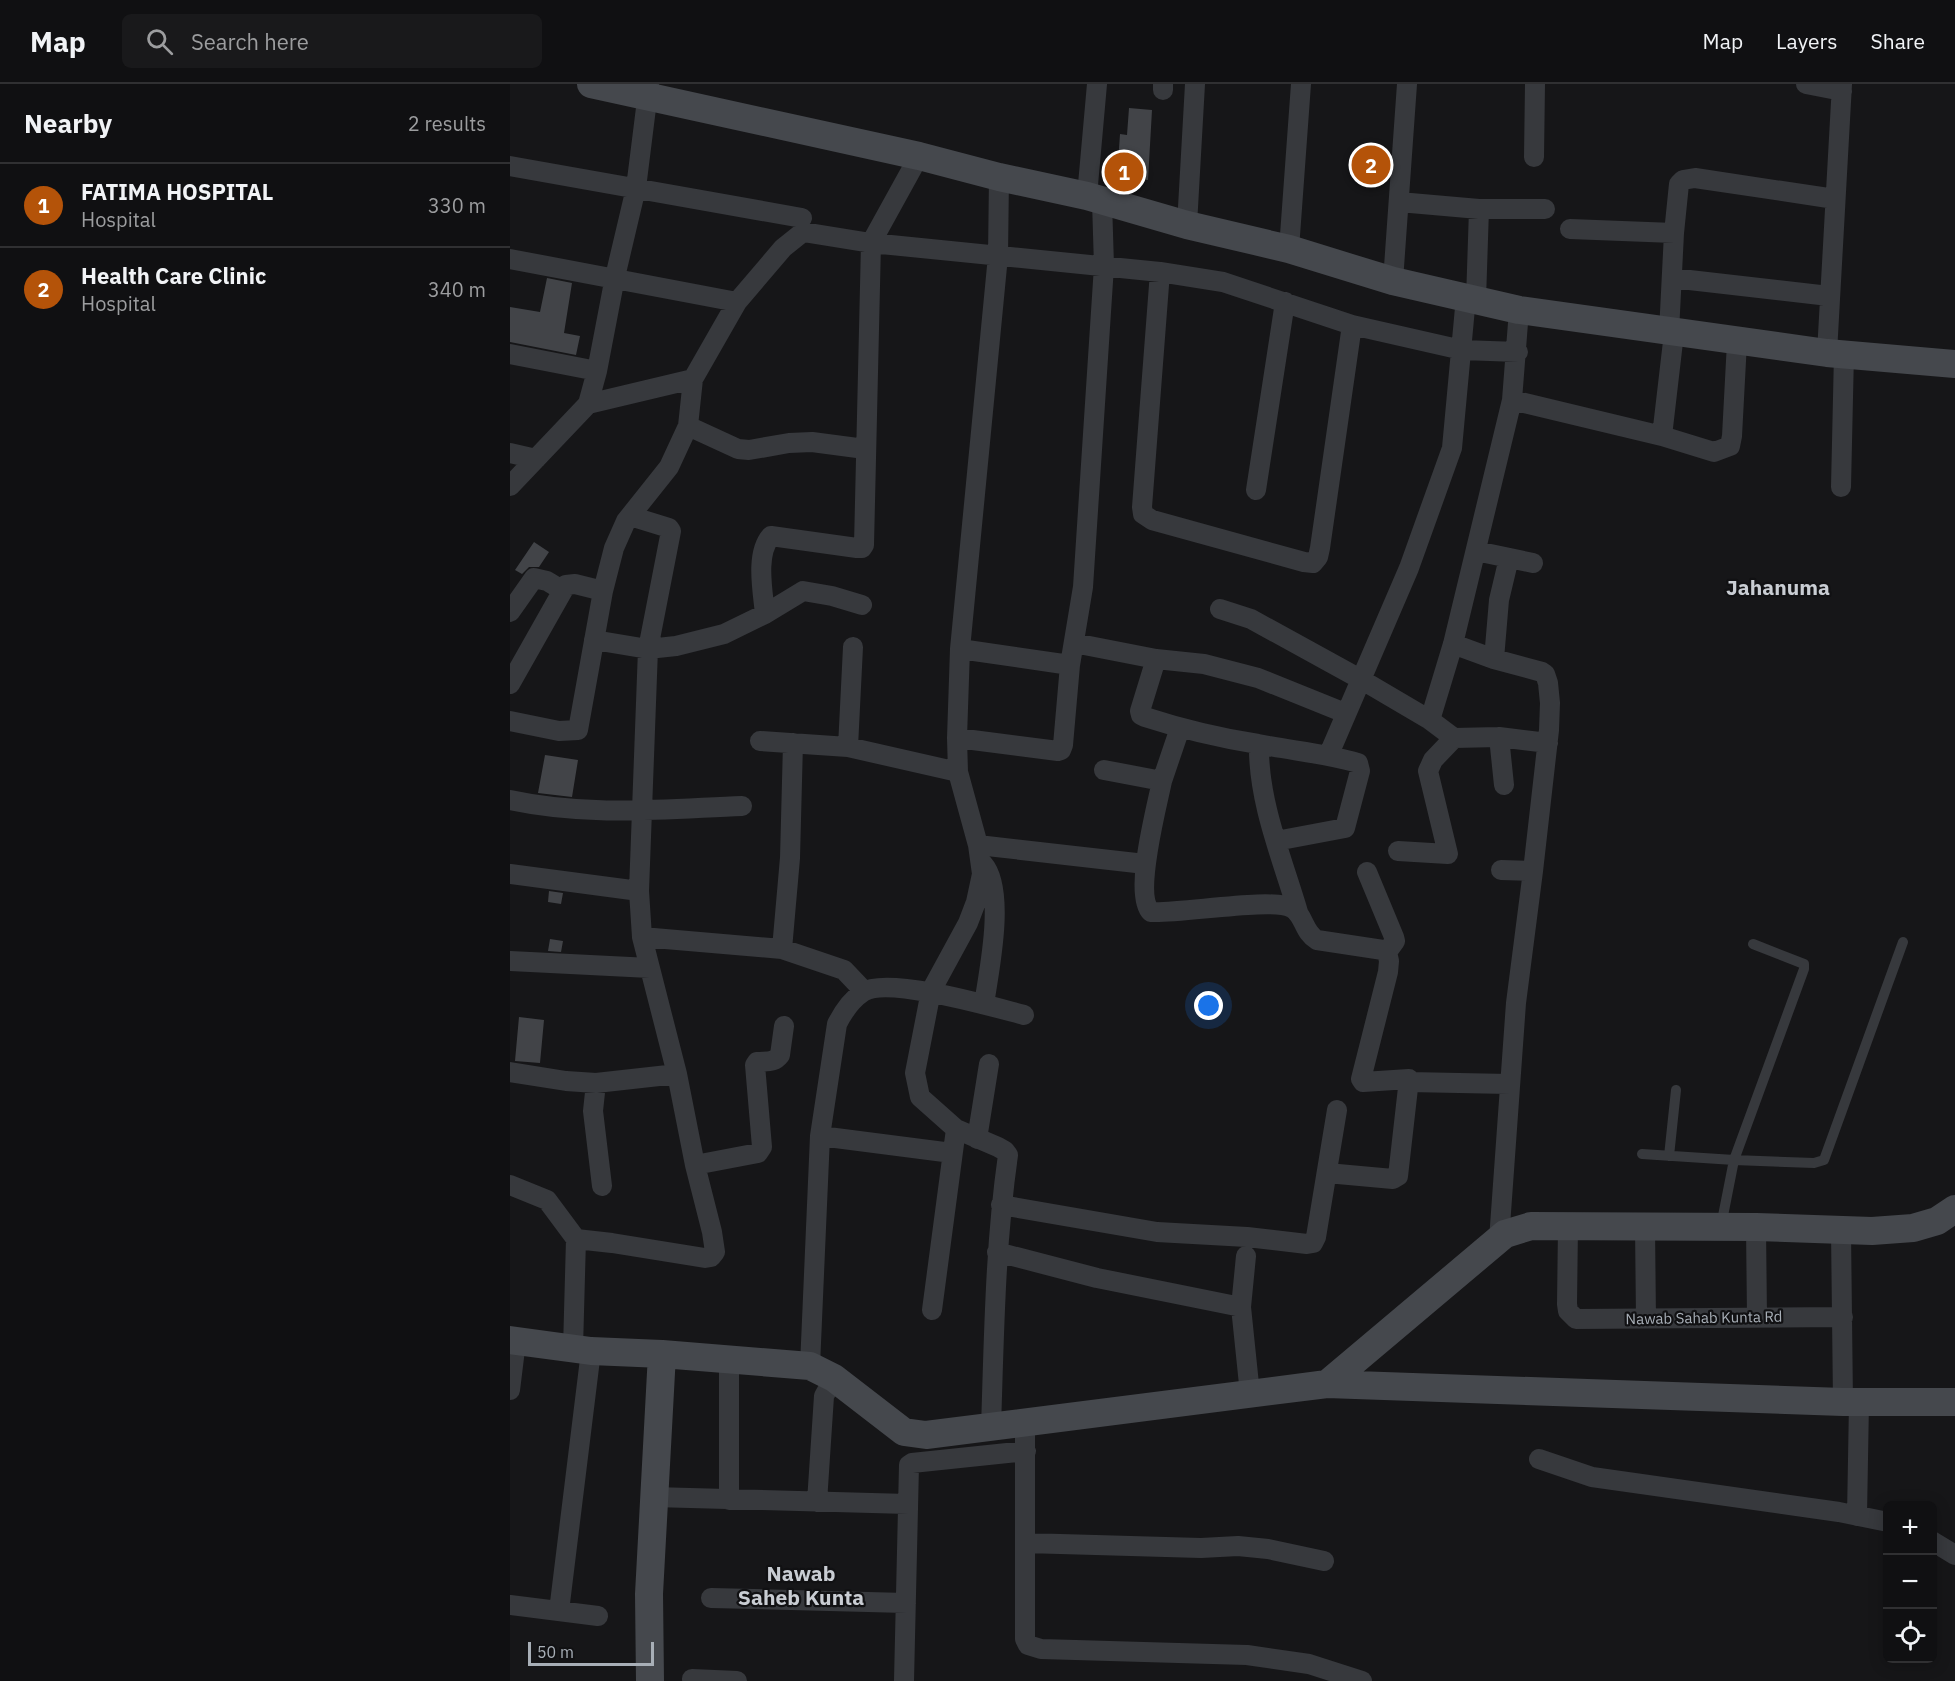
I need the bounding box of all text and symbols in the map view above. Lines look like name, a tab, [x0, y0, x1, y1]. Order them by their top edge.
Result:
search box	[122, 14, 542, 68]
text: Map	[30, 23, 86, 60]
icon: search	[143, 25, 176, 58]
text: Search here	[191, 27, 309, 56]
text: Map	[1703, 27, 1743, 55]
text: Layers	[1776, 27, 1838, 55]
text: Share	[1871, 27, 1925, 55]
text: Nearby	[24, 106, 112, 140]
text: 2 results	[408, 110, 486, 137]
pin: 2	[1352, 142, 1390, 188]
pin: 1	[1104, 150, 1144, 194]
text: FATIMA HOSPITAL	[81, 177, 273, 206]
text: 1	[38, 192, 50, 219]
text: 330 m	[428, 192, 486, 219]
text: Hospital	[81, 206, 156, 233]
text: Health Care Clinic	[81, 261, 266, 290]
text: 2	[38, 276, 50, 303]
text: 340 m	[428, 276, 486, 303]
text: Hospital	[81, 290, 156, 317]
district label: Jahanuma	[1726, 573, 1830, 601]
your location	[1194, 991, 1223, 1020]
street label: Nawab Sahab Kunta Rd	[1625, 1307, 1783, 1328]
map controls	[1883, 1501, 1937, 1663]
button: +	[1883, 1501, 1937, 1555]
button: −	[1883, 1555, 1937, 1609]
district label: Nawab Saheb Kunta	[738, 1559, 864, 1611]
button: locate	[1883, 1609, 1937, 1663]
scale bar	[528, 1639, 654, 1666]
text: 50 m	[537, 1642, 574, 1662]

